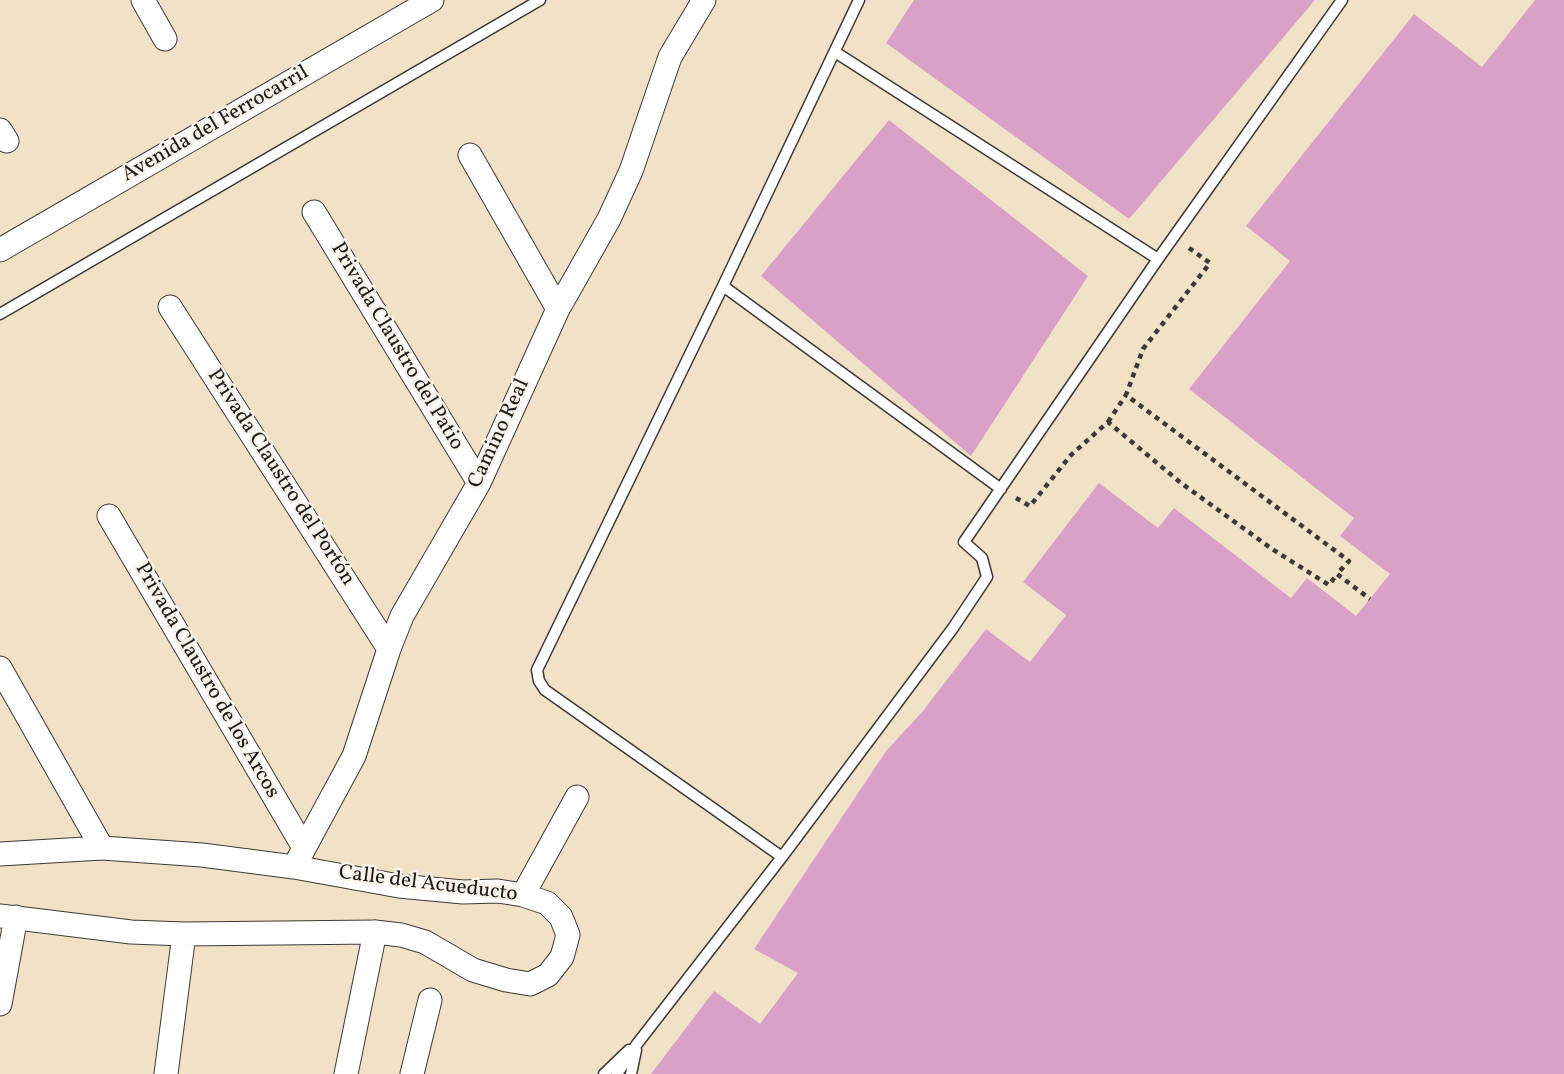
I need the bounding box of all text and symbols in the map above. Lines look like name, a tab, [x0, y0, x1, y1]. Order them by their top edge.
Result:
street label: Avenida del Ferrocarril	[118, 61, 314, 189]
street label: Privada Claustro del Patio	[324, 239, 468, 455]
street label: Privada Claustro del Portón	[201, 365, 359, 591]
street label: Camino Real	[464, 375, 536, 493]
street label: Privada Claustro de los Arcos	[128, 559, 284, 803]
street label: Calle del Acueducto	[337, 862, 519, 908]

